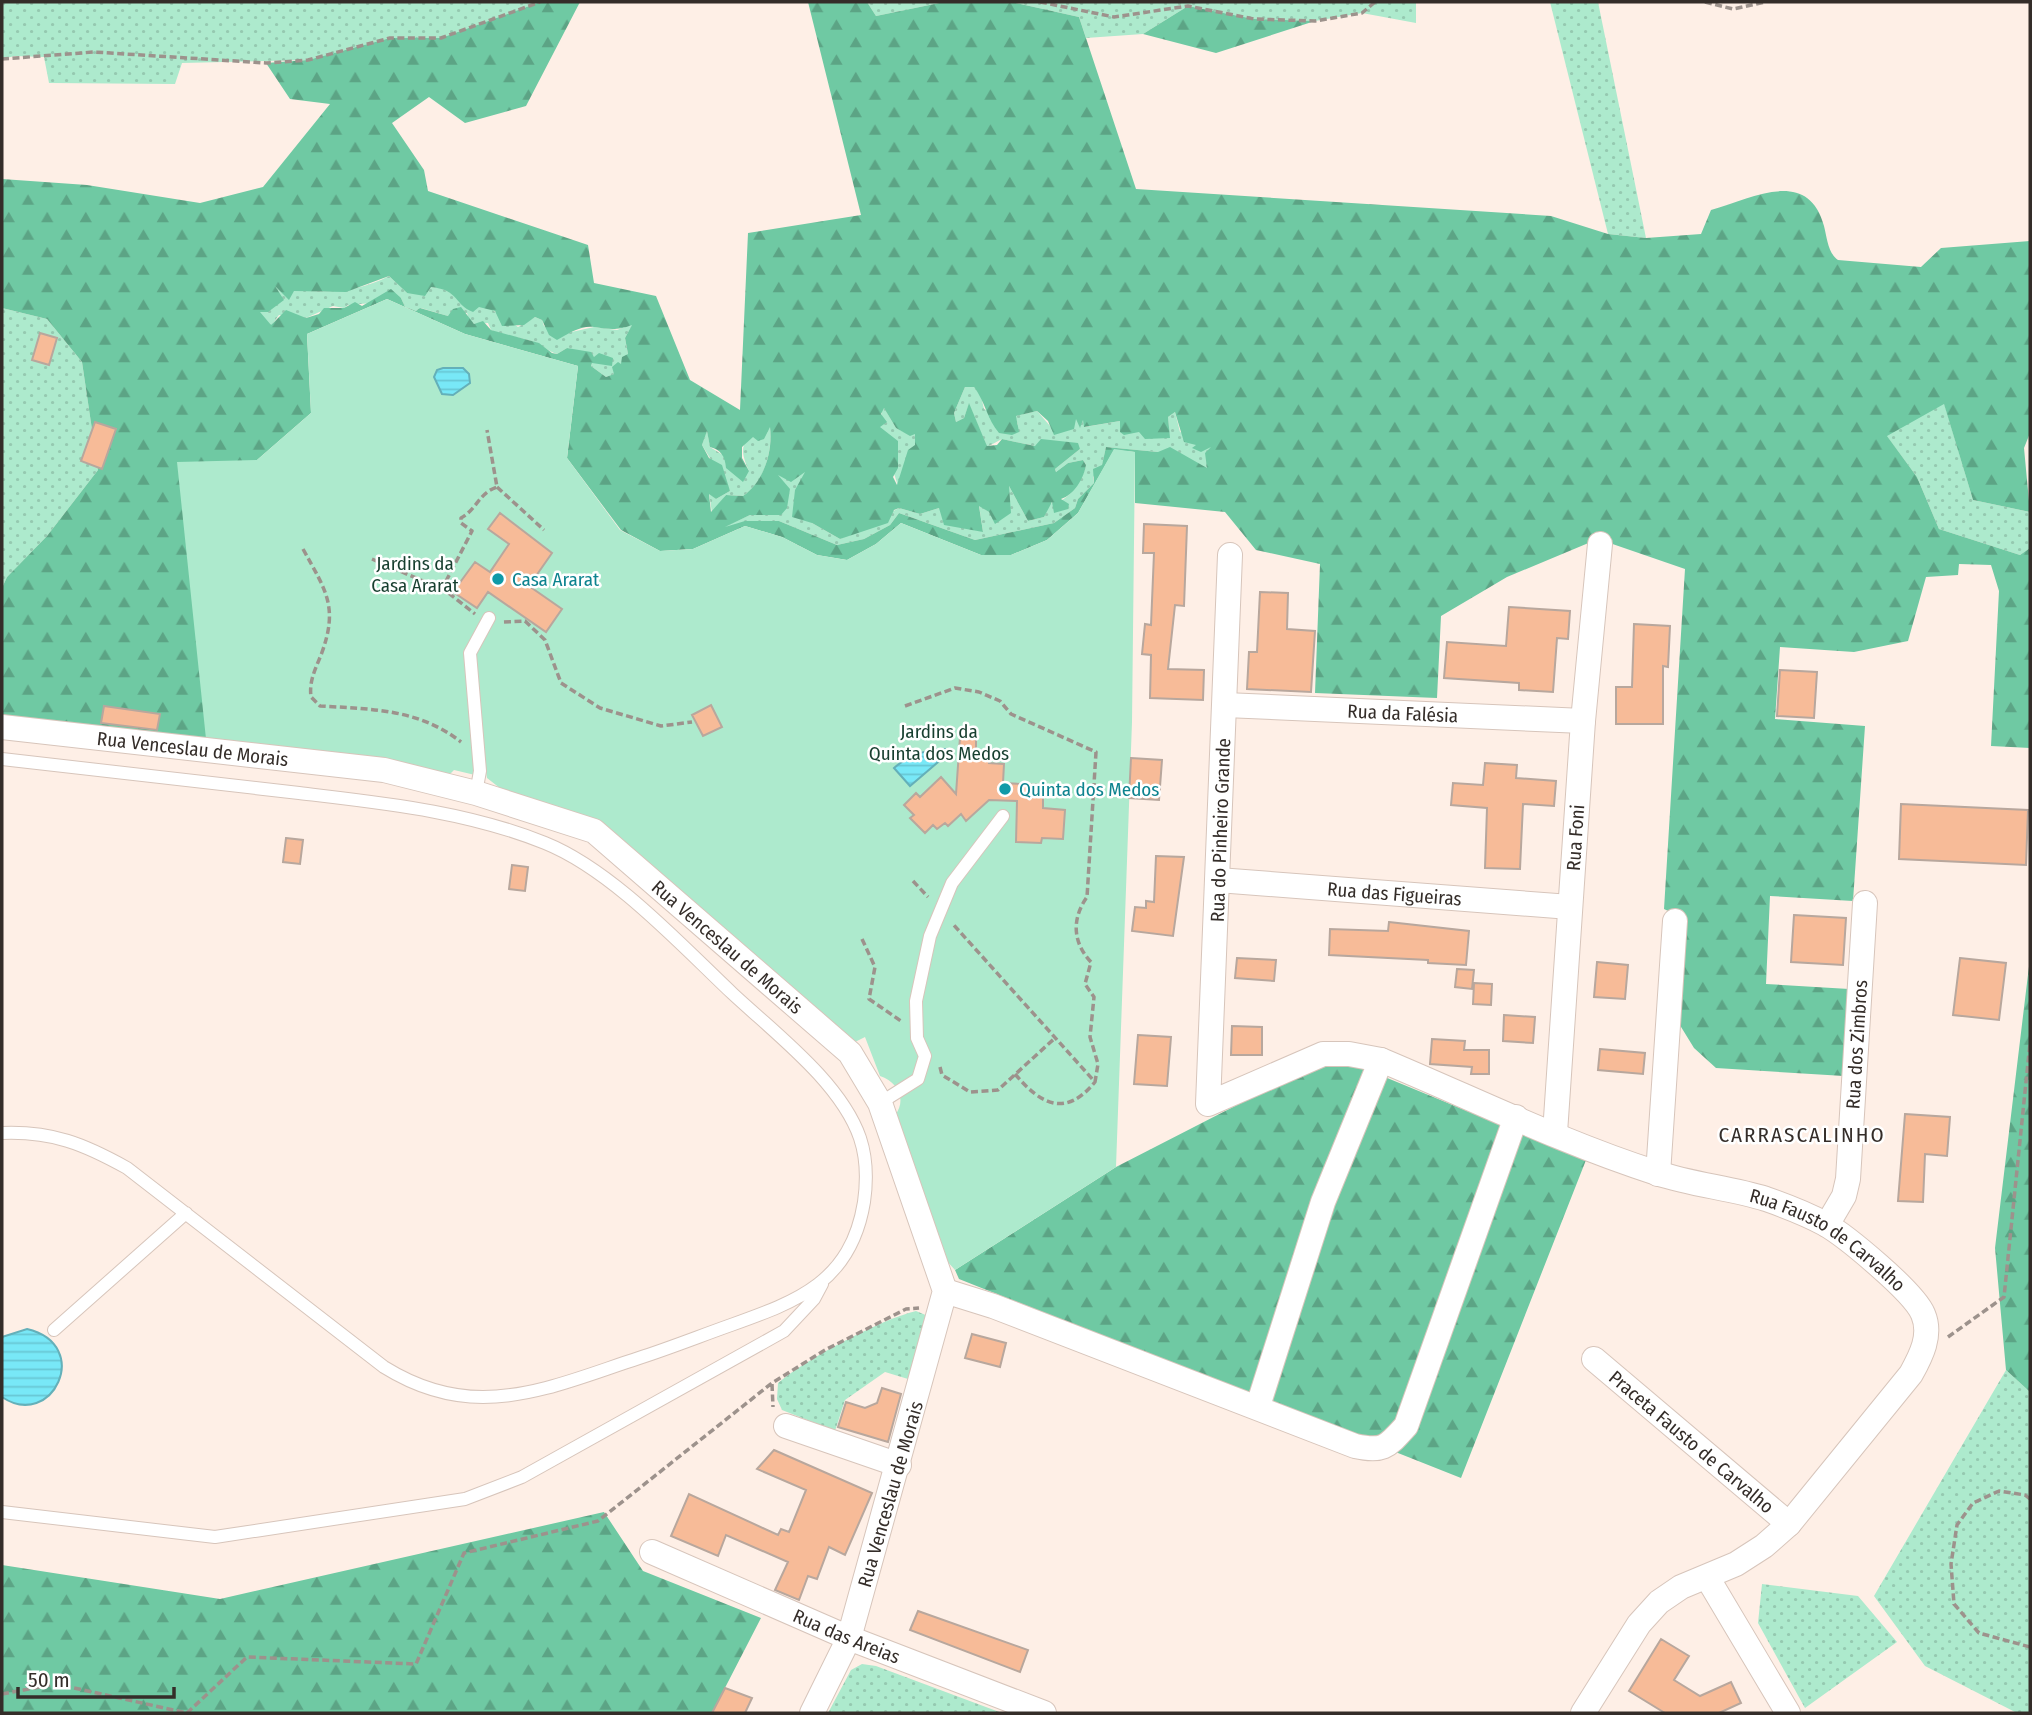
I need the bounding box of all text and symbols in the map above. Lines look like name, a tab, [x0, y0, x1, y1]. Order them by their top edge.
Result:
park label: Jardins da Casa Ararat	[371, 552, 459, 597]
place label: Casa Ararat	[512, 568, 600, 591]
marker: Casa Ararat	[490, 571, 506, 587]
street label: Rua da Falésia	[1347, 699, 1459, 727]
park label: Jardins da Quinta dos Medos	[869, 720, 1009, 765]
street label: Rua Venceslau de Morais	[96, 727, 290, 771]
street label: Rua do Pinheiro Grande	[1206, 738, 1235, 922]
place label: Quinta dos Medos	[1019, 778, 1159, 801]
marker: Quinta dos Medos	[997, 781, 1013, 797]
street label: Rua Foni	[1562, 804, 1589, 872]
street label: Rua Venceslau de Morais	[647, 875, 807, 1019]
street label: Rua das Figueiras	[1326, 877, 1463, 911]
street label: Rua dos Zimbros	[1841, 979, 1872, 1110]
district label: CARRASCALINHO	[1718, 1122, 1886, 1148]
street label: Rua Fausto de Carvalho	[1747, 1184, 1910, 1296]
street label: Praceta Fausto de Carvalho	[1604, 1366, 1779, 1518]
street label: Rua Venceslau de Morais	[853, 1399, 928, 1590]
street label: Rua das Areias	[789, 1604, 903, 1669]
scale bar	[18, 1656, 173, 1700]
text: 50 m	[28, 1667, 70, 1693]

